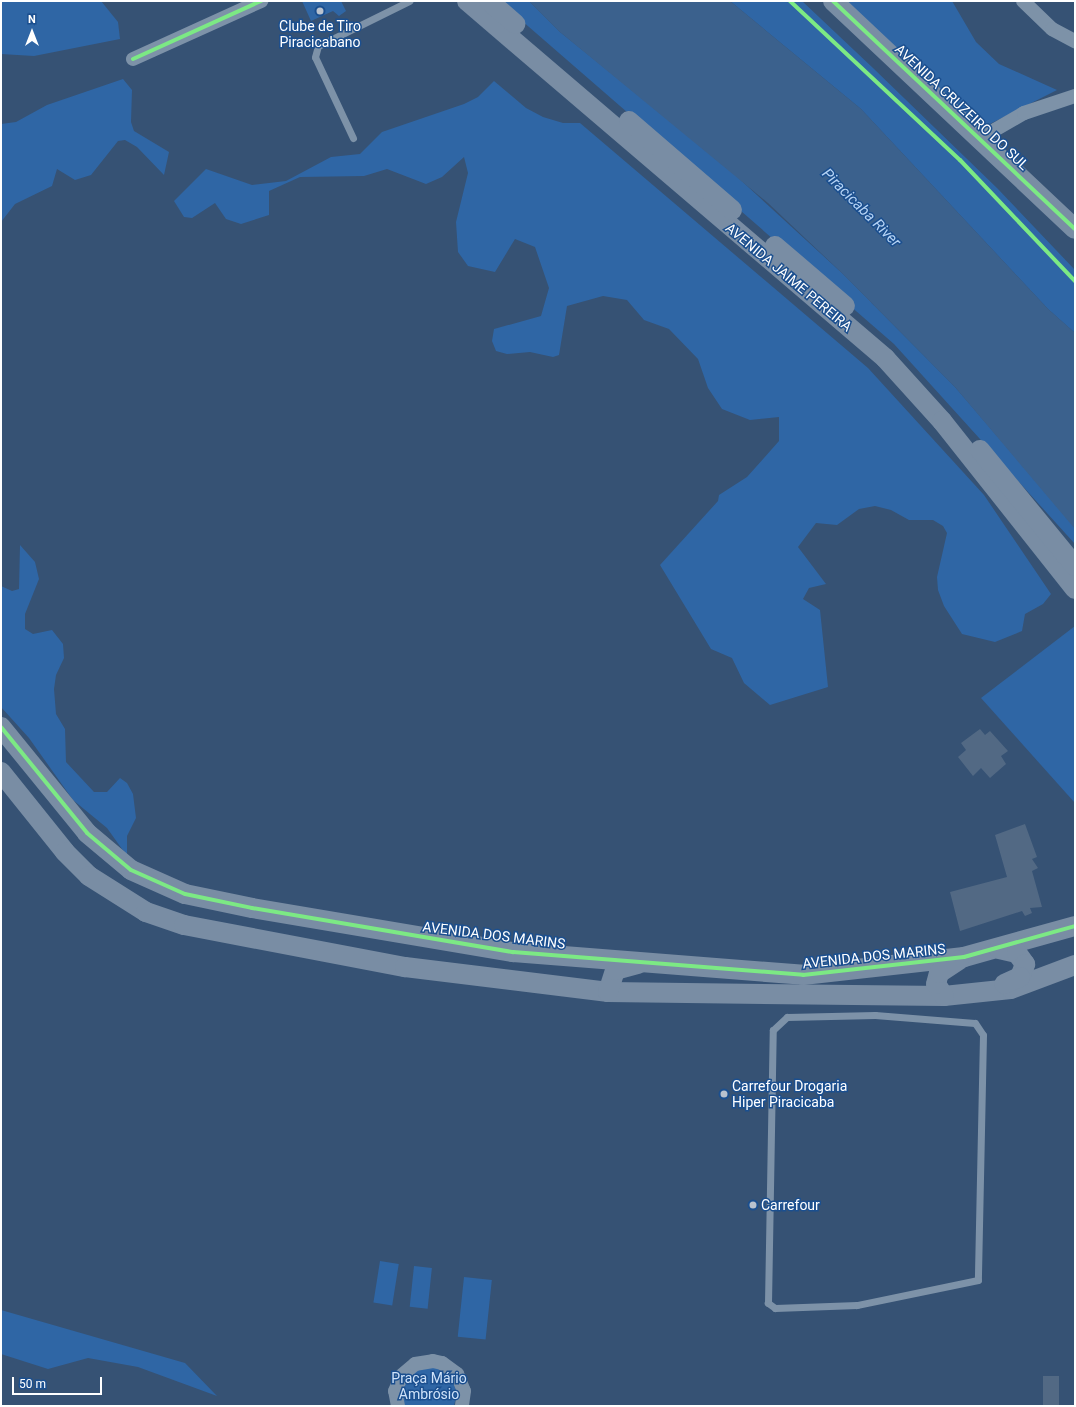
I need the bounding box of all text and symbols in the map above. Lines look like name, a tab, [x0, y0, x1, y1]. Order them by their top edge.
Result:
marker: Clube de Tiro Piracicabano	[315, 6, 325, 16]
north arrow	[12, 12, 52, 52]
text: N	[28, 13, 36, 26]
place label: Clube de Tiro Piracicabano	[279, 18, 361, 50]
street label: AVENIDA CRUZEIRO DO SUL	[892, 41, 1032, 173]
water label: Piracicaba River	[818, 165, 904, 251]
street label: AVENIDA JAIME PEREIRA	[722, 219, 856, 335]
street label: AVENIDA DOS MARINS	[422, 918, 566, 952]
street label: AVENIDA DOS MARINS	[802, 940, 946, 972]
place label: Carrefour Drogaria Hiper Piracicaba	[732, 1078, 847, 1110]
marker: Carrefour Drogaria Hiper Piracicaba	[719, 1089, 729, 1099]
place label: Carrefour	[761, 1197, 820, 1213]
marker: Carrefour	[748, 1200, 758, 1210]
scale bar	[14, 1369, 104, 1395]
park label: Praça Mário Ambrósio	[391, 1370, 467, 1402]
text: 50 m	[19, 1377, 46, 1391]

